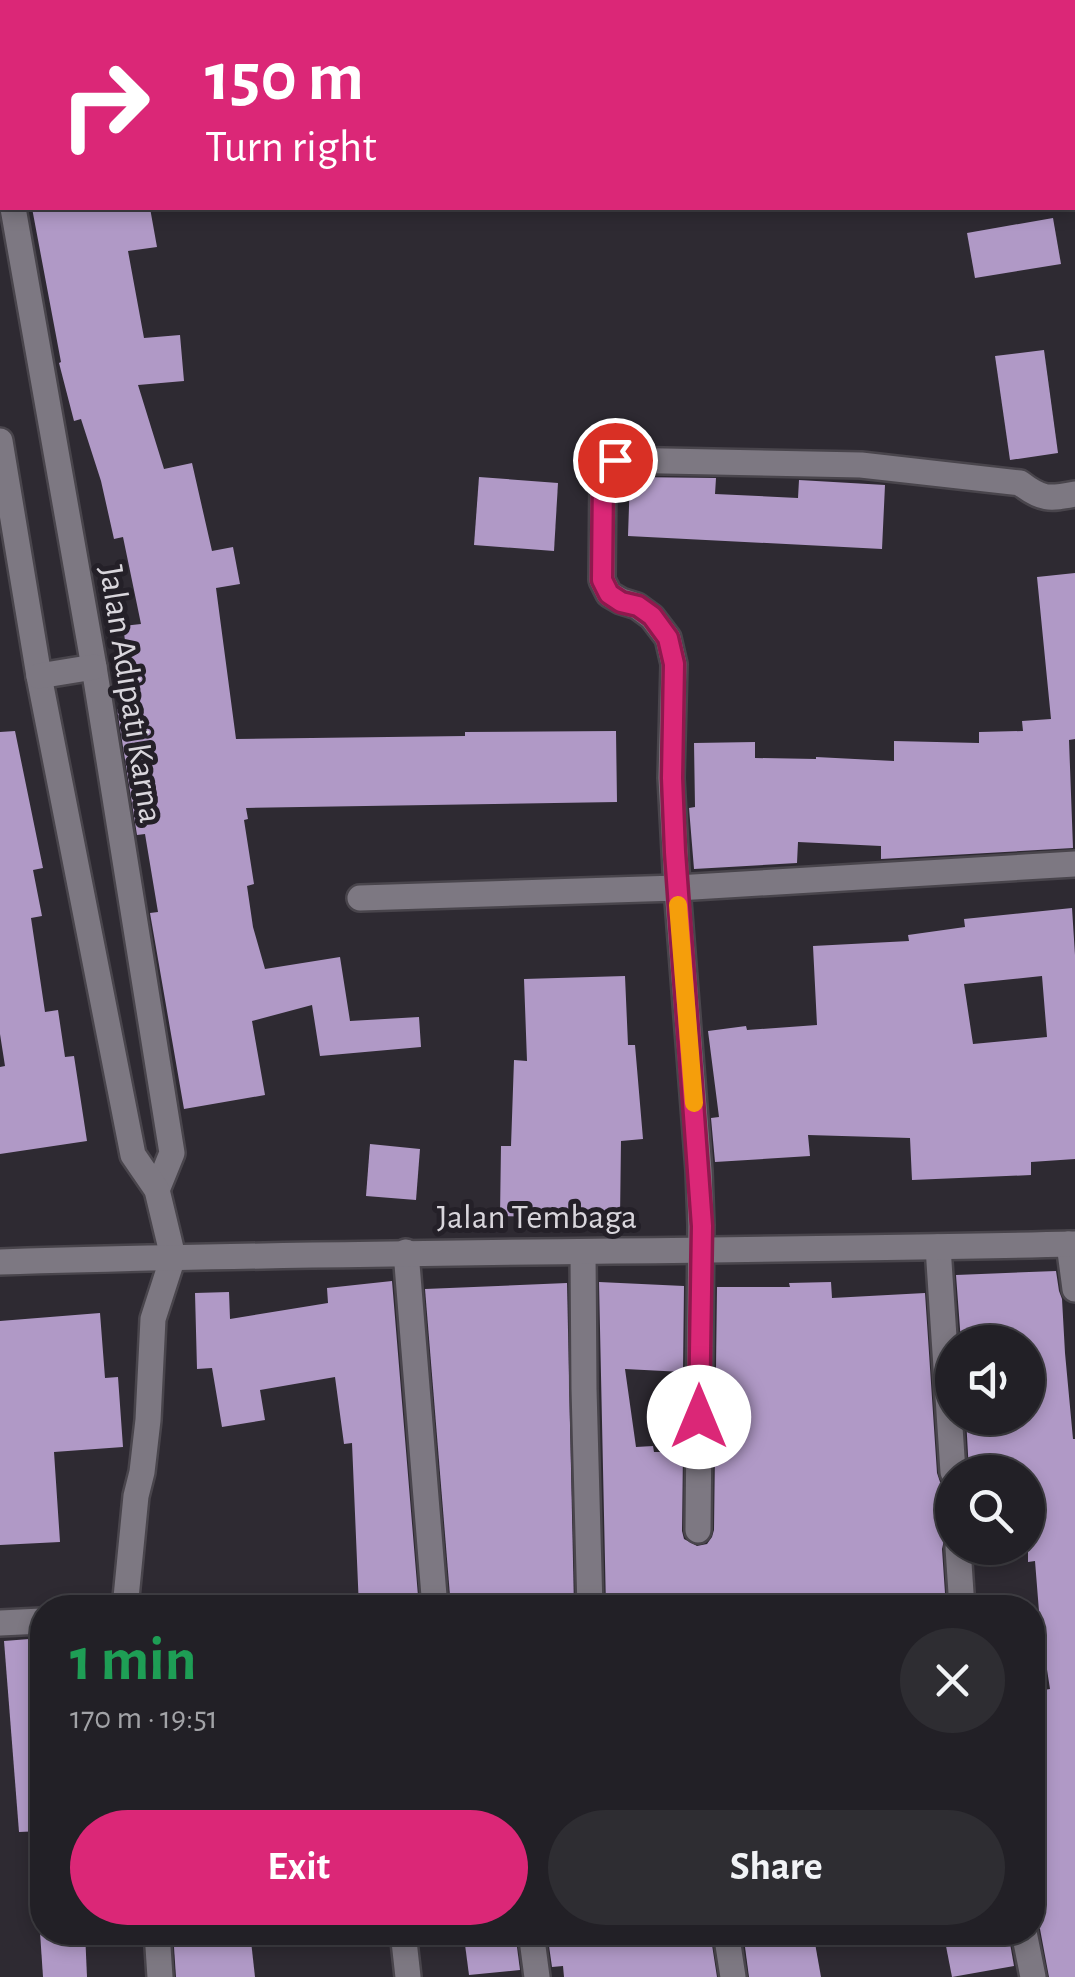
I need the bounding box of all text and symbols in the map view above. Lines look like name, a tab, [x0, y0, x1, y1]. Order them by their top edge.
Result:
icon: right	[40, 40, 170, 170]
text: 150 m	[205, 43, 364, 113]
text: Turn right	[205, 125, 377, 170]
pin	[573, 418, 658, 503]
icon: arrive	[588, 433, 643, 488]
street label: Jalan Adipati Karna	[93, 563, 168, 826]
street label: Jalan Tembaga	[437, 1200, 637, 1235]
map controls	[935, 1325, 1045, 1565]
button: sound	[935, 1325, 1045, 1435]
position arrow	[647, 1365, 751, 1469]
button: search	[935, 1455, 1045, 1565]
button: close	[900, 1628, 1005, 1733]
text: 1 min	[70, 1631, 196, 1691]
text: 170 m · 19:51	[70, 1702, 218, 1734]
button: Exit	[70, 1810, 528, 1925]
button: Share	[548, 1810, 1005, 1925]

